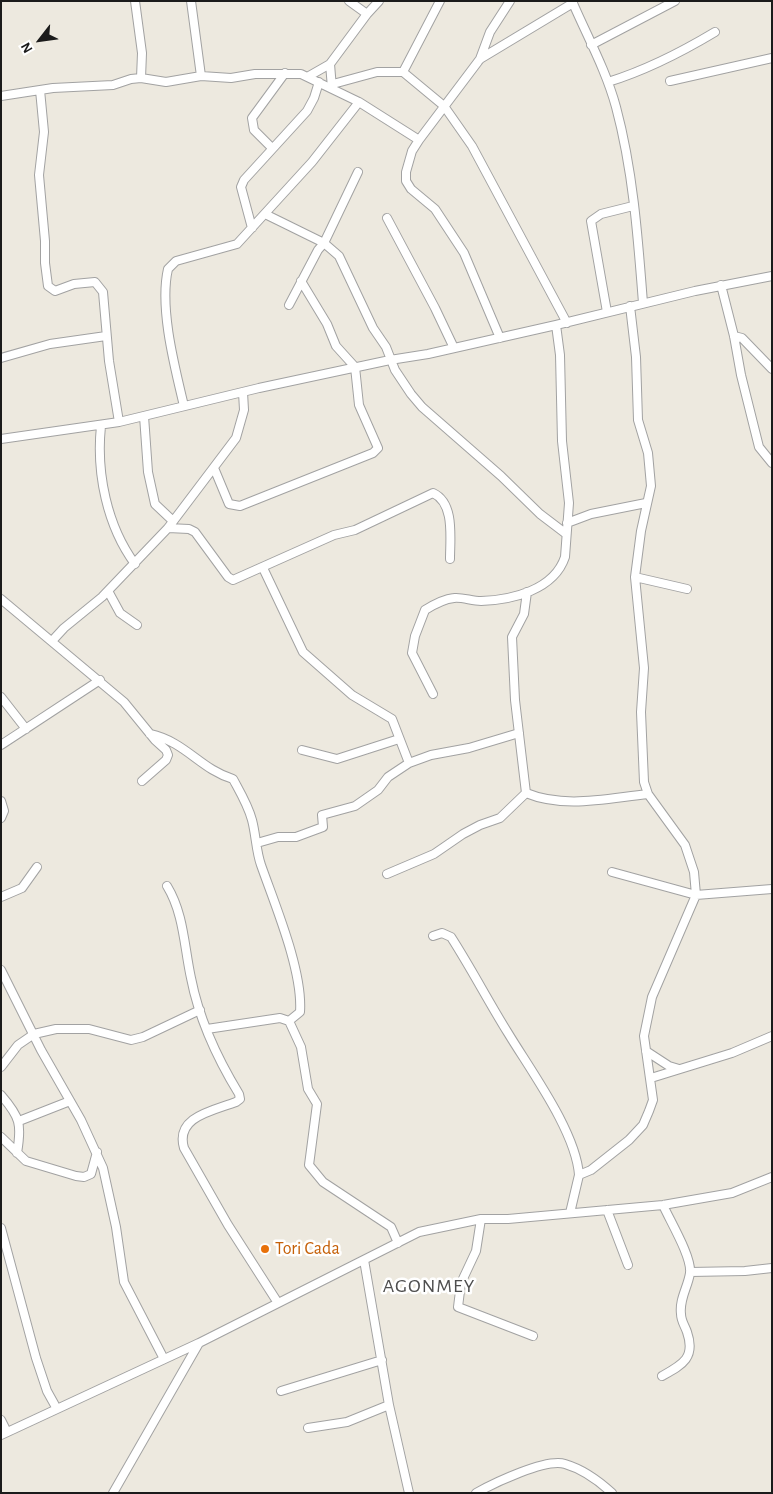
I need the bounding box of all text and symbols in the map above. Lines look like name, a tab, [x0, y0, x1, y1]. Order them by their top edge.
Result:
north arrow	[15, 15, 65, 65]
text: N	[19, 40, 36, 55]
place label: Tori Cada	[275, 1238, 340, 1260]
marker: Tori Cada	[259, 1243, 271, 1255]
district label: AGONMEY	[382, 1274, 476, 1298]

